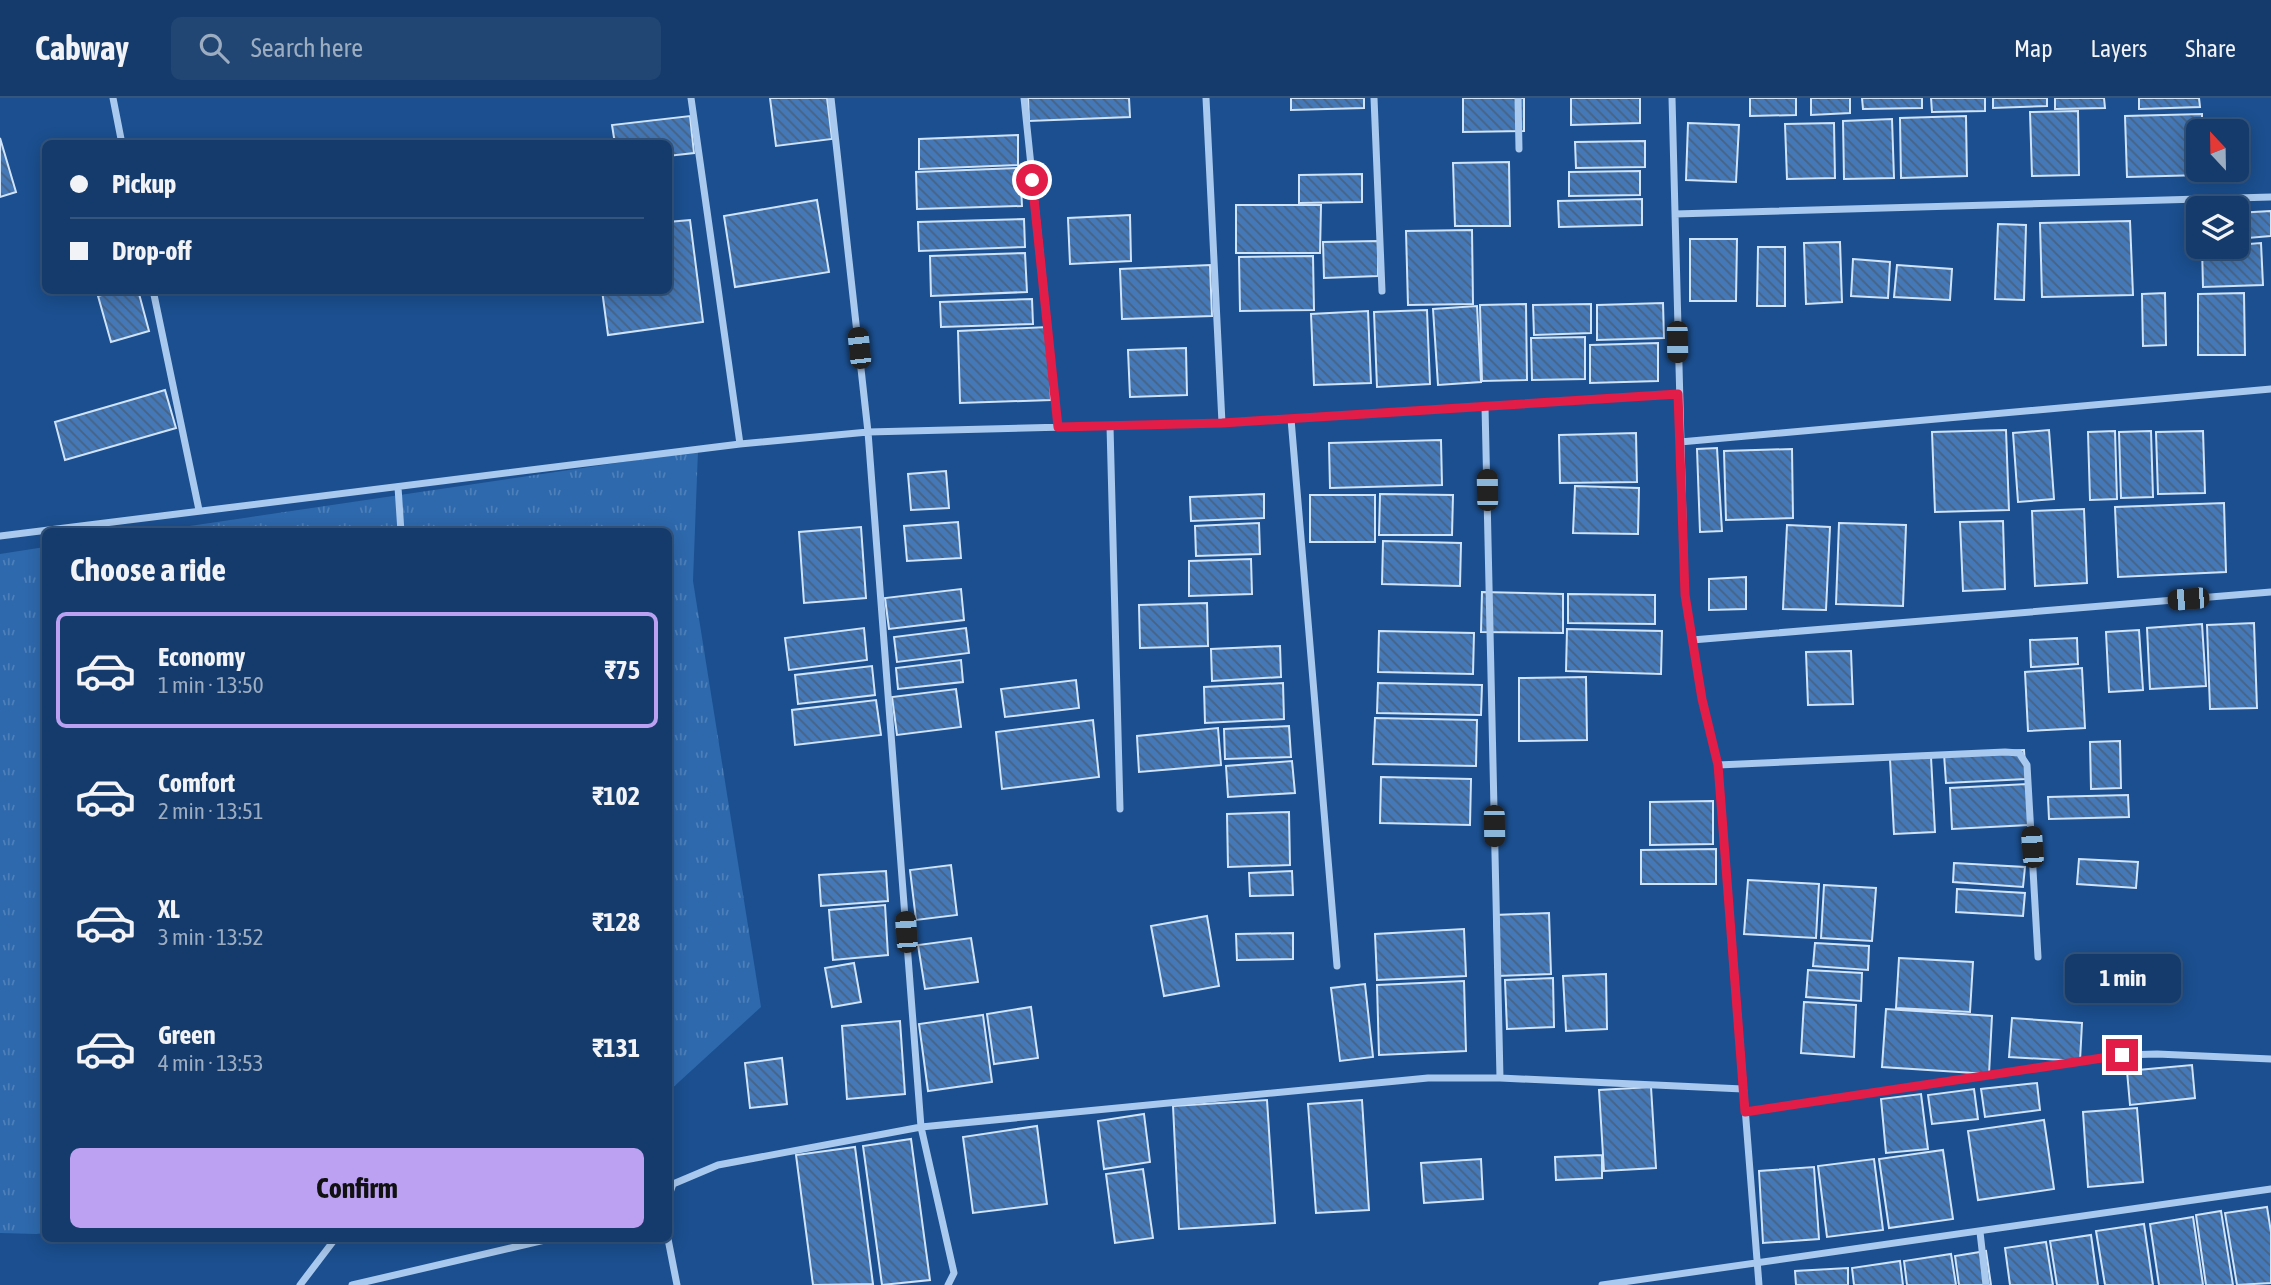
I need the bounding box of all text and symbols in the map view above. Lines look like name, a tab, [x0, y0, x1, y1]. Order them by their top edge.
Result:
search box	[171, 17, 661, 80]
text: Cabway	[35, 29, 129, 67]
icon: search	[195, 29, 233, 67]
text: Search here	[251, 33, 363, 63]
text: Map	[2014, 35, 2053, 62]
text: Layers	[2091, 35, 2147, 62]
text: Share	[2185, 35, 2236, 62]
north arrow	[2186, 119, 2249, 182]
map controls	[2186, 119, 2249, 259]
route start	[1016, 164, 1048, 196]
text: Pickup	[112, 169, 176, 199]
button: layers	[2186, 196, 2249, 259]
text: Drop-off	[112, 236, 192, 266]
car	[1667, 321, 1688, 363]
car	[847, 326, 872, 370]
car	[1477, 469, 1498, 511]
text: Choose a ride	[70, 551, 226, 588]
car	[2167, 587, 2210, 611]
icon: car	[74, 639, 137, 702]
text: Economy	[158, 642, 245, 672]
text: ₹75	[604, 655, 640, 685]
text: 1 min · 13:50	[158, 672, 264, 698]
icon: car	[74, 765, 137, 828]
text: Comfort	[158, 768, 235, 798]
text: ₹102	[592, 781, 640, 811]
text: 2 min · 13:51	[158, 798, 264, 824]
car	[1484, 805, 1505, 847]
car	[2021, 825, 2044, 869]
icon: car	[74, 891, 137, 954]
text: XL	[158, 894, 180, 924]
text: ₹128	[592, 907, 640, 937]
car	[895, 910, 918, 954]
text: 3 min · 13:52	[158, 924, 264, 950]
callout: 1 min	[2064, 954, 2180, 1002]
text: 1 min	[2100, 965, 2146, 991]
icon: car	[74, 1017, 137, 1080]
text: Green	[158, 1020, 216, 1050]
text: ₹131	[592, 1033, 640, 1063]
route end	[2106, 1039, 2138, 1071]
text: 4 min · 13:53	[158, 1050, 264, 1076]
button: Confirm	[70, 1148, 644, 1228]

